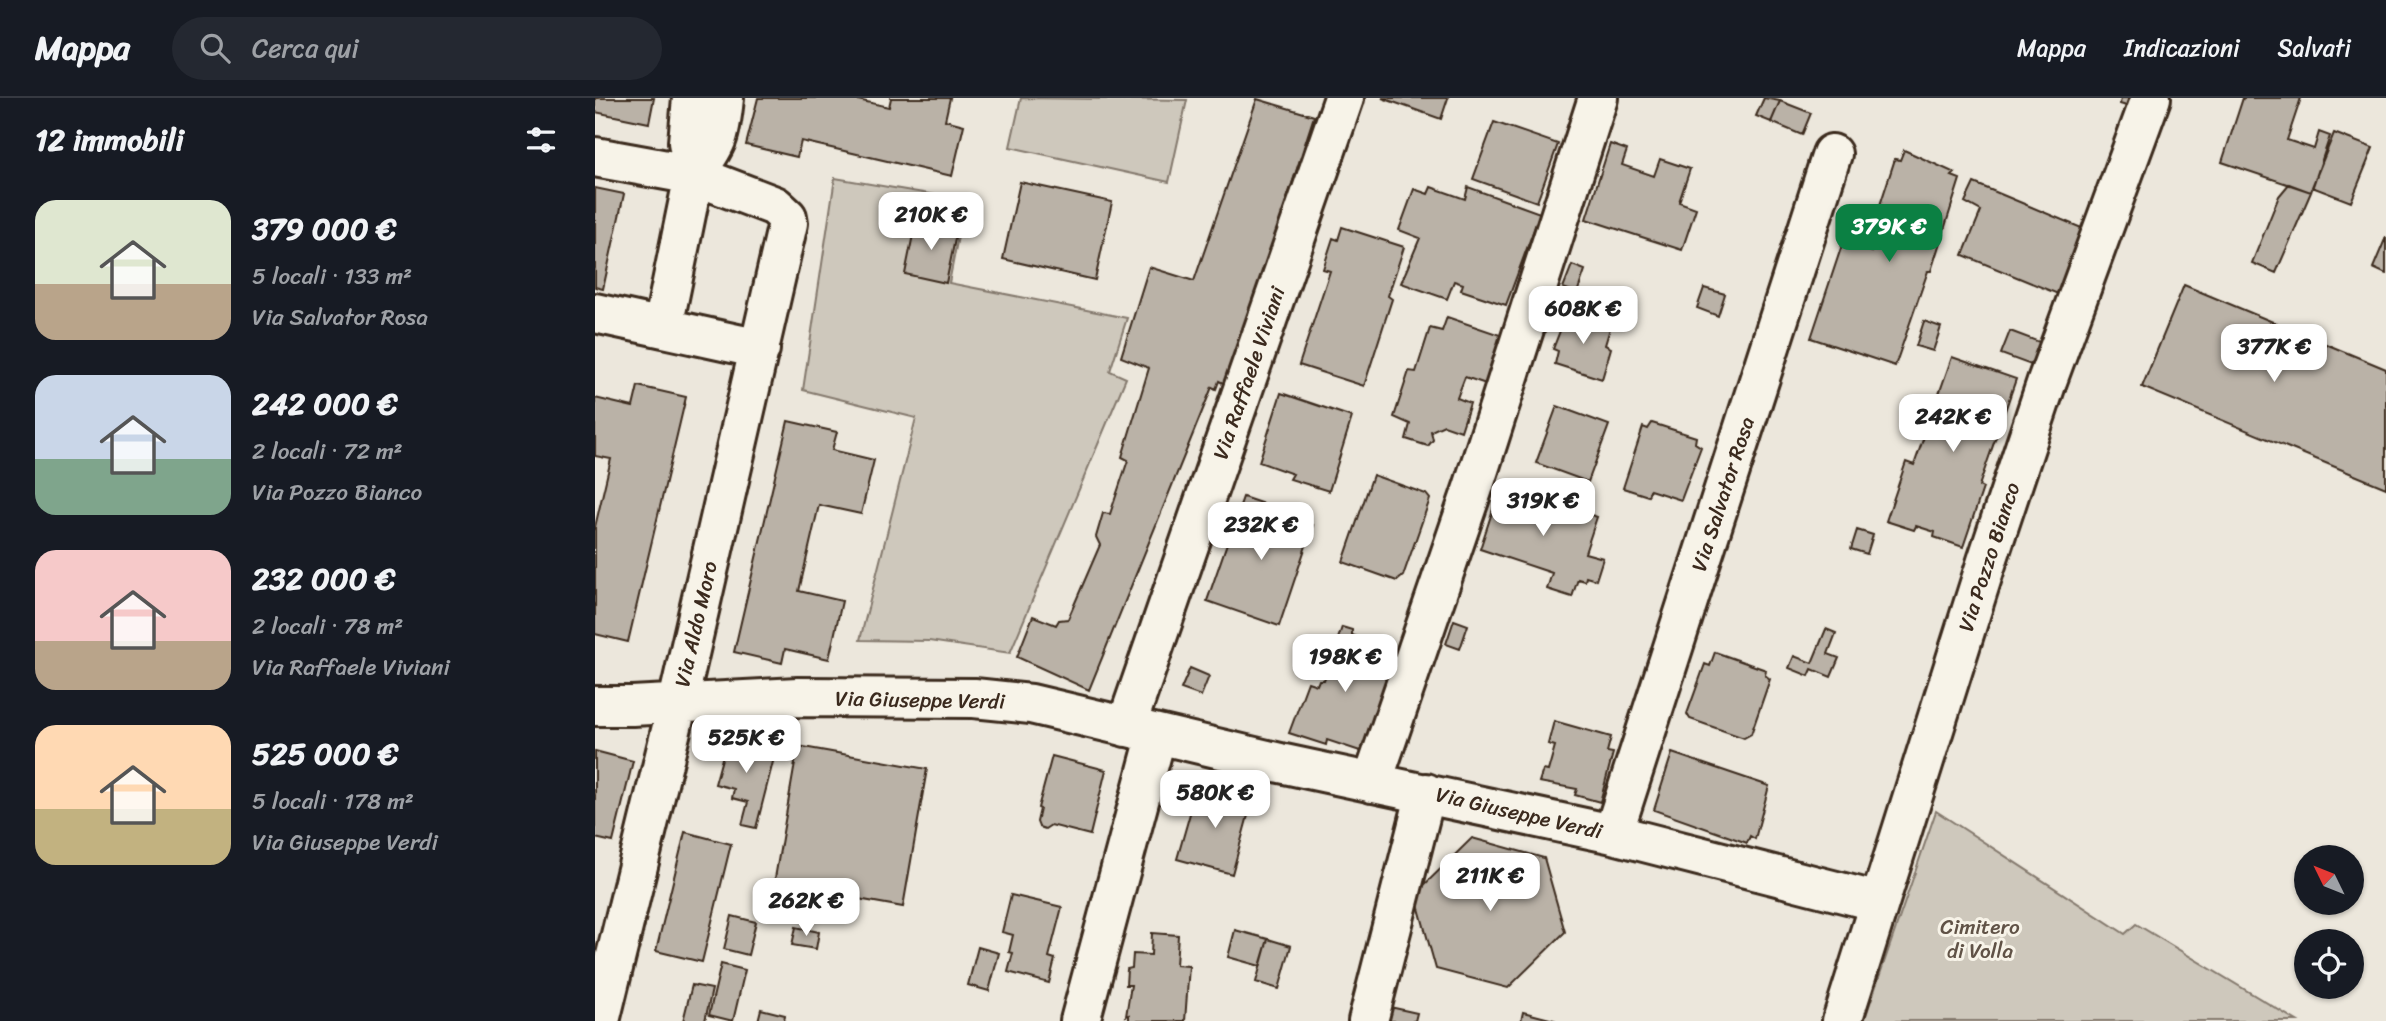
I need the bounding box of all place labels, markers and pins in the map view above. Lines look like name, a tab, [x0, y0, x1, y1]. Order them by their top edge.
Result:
pin: 210K €	[874, 192, 988, 252]
pin: 379K €	[1832, 204, 1946, 264]
pin: 608K €	[1526, 286, 1640, 346]
pin: 377K €	[2217, 324, 2331, 384]
pin: 242K €	[1896, 394, 2010, 454]
pin: 319K €	[1486, 478, 1600, 538]
pin: 232K €	[1204, 503, 1318, 562]
pin: 198K €	[1288, 634, 1402, 694]
pin: 525K €	[689, 716, 803, 775]
pin: 580K €	[1158, 770, 1272, 830]
pin: 211K €	[1433, 854, 1547, 913]
pin: 262K €	[749, 878, 863, 938]

